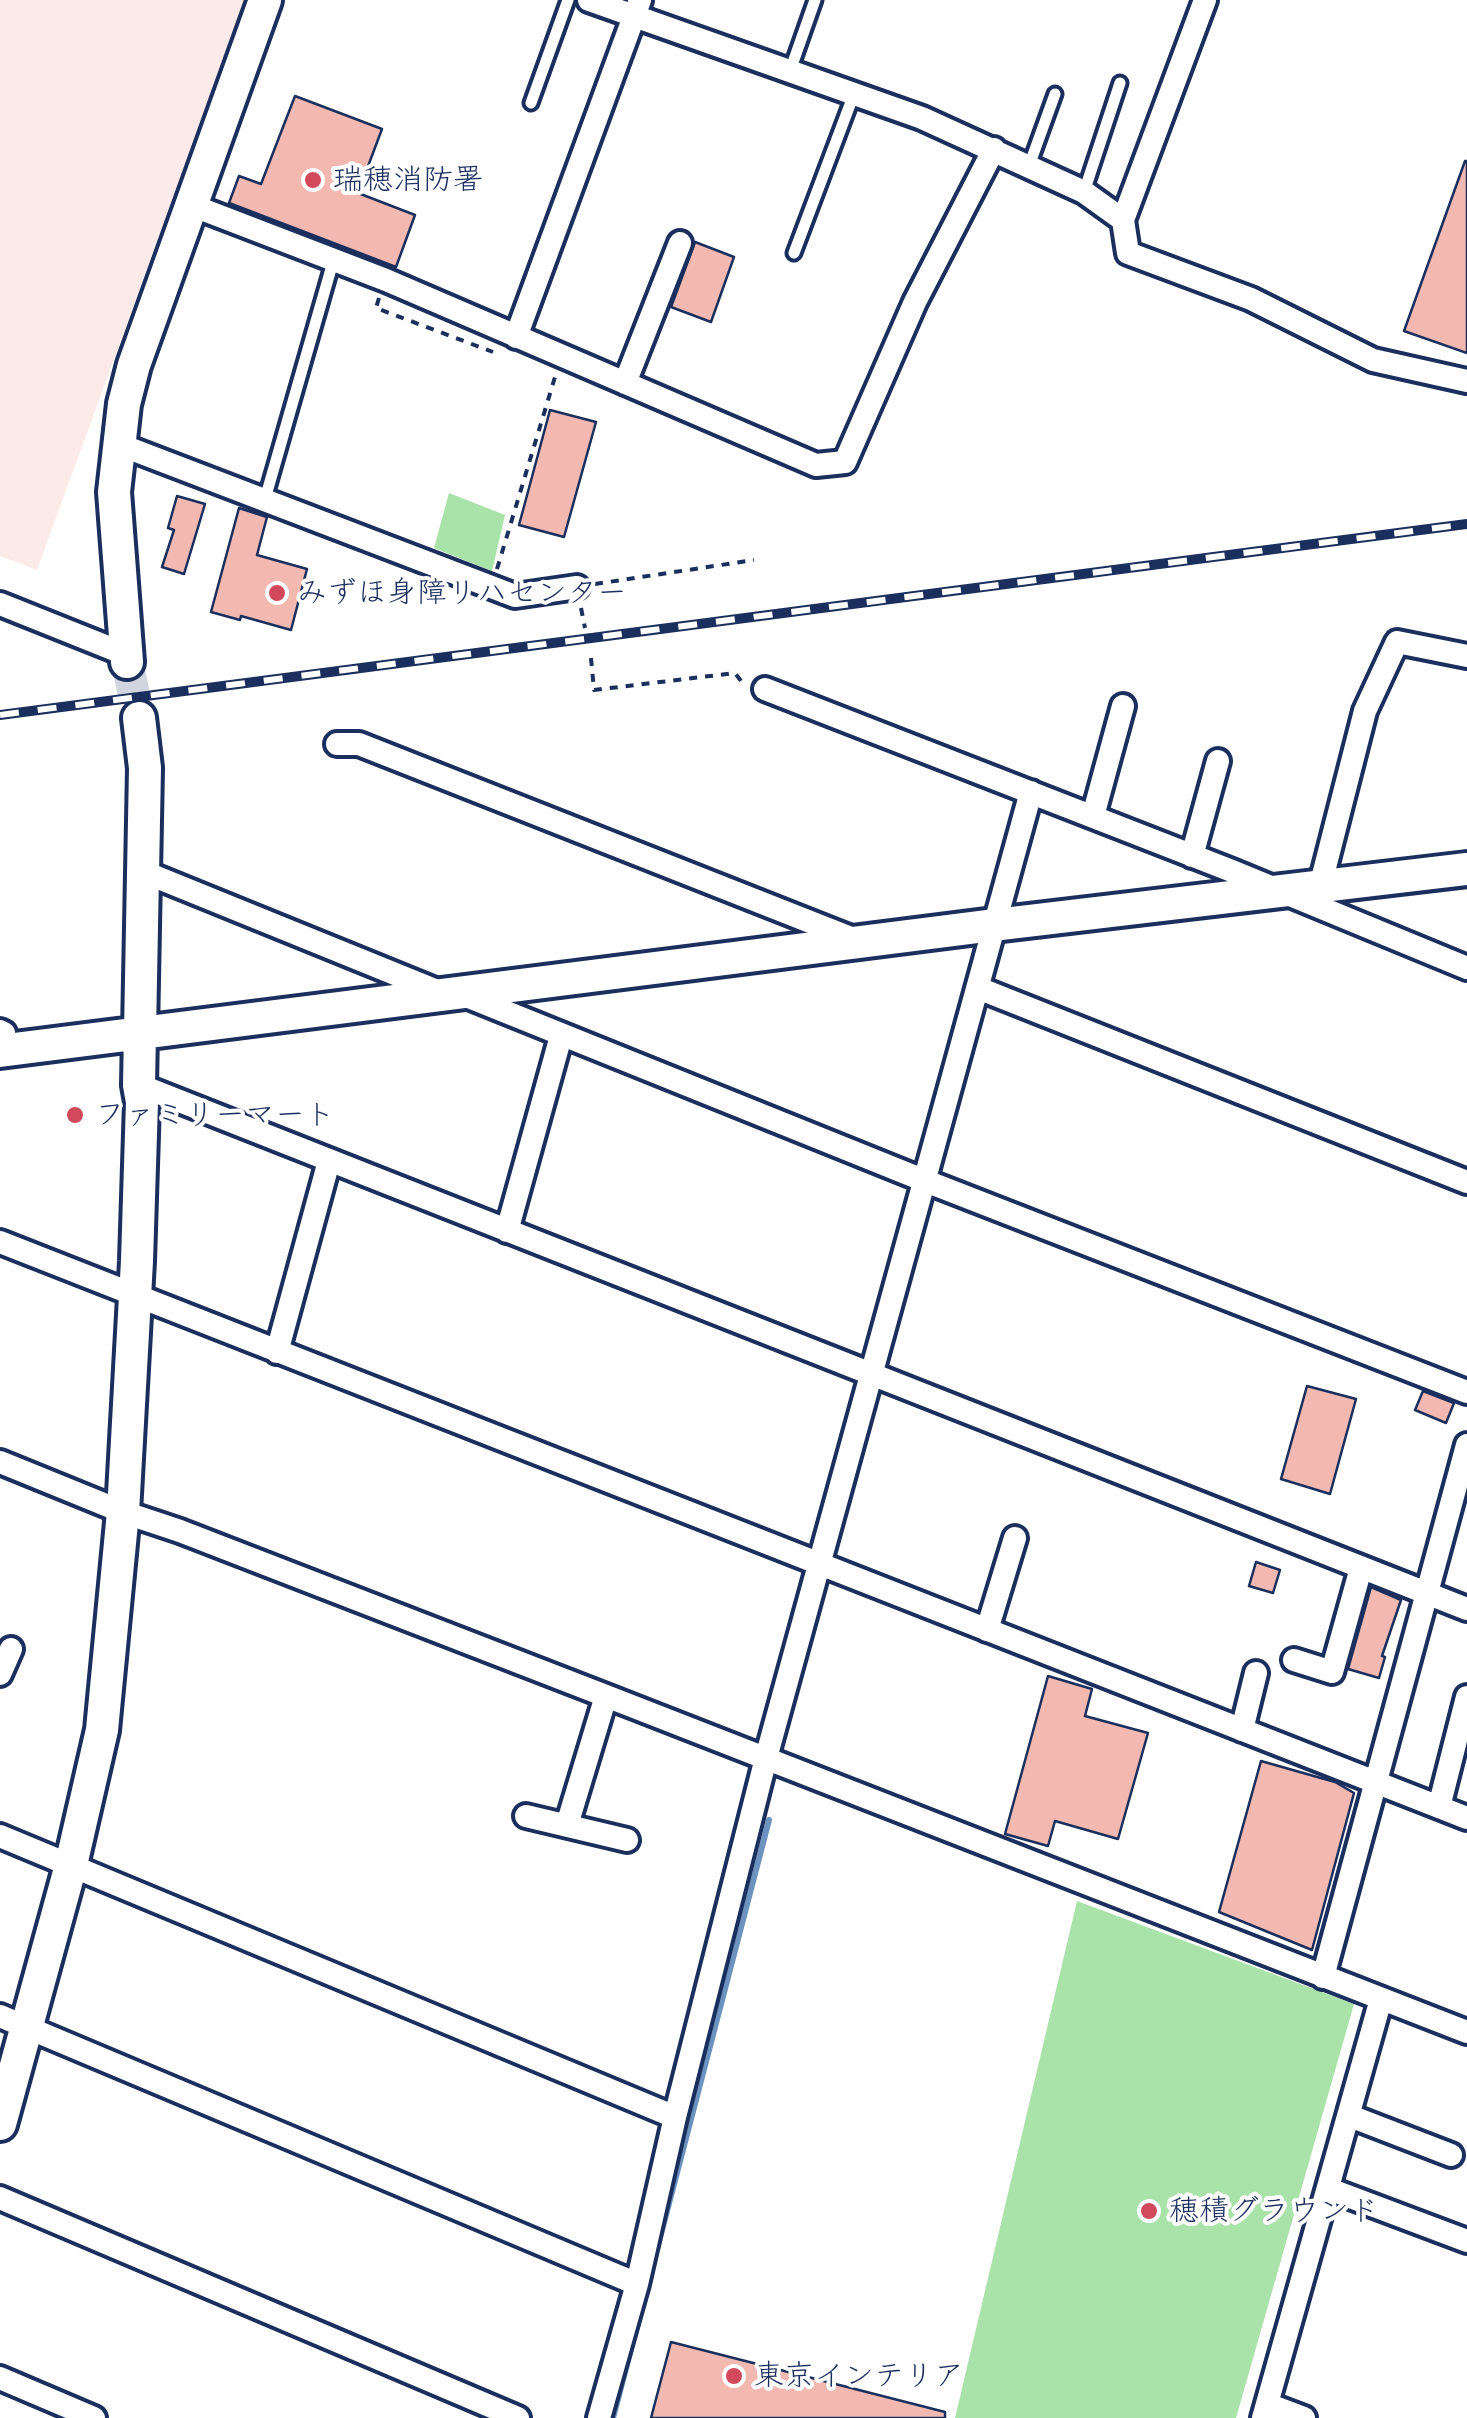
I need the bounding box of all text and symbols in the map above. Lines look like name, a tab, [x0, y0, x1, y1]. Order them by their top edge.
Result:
place label: 瑞穂消防署	[333, 162, 483, 198]
marker: 瑞穂消防署	[302, 169, 324, 191]
place label: みずほ身障リハセンター	[297, 575, 627, 611]
marker: みずほ身障リハセンター	[266, 582, 288, 604]
place label: ファミリーマート	[95, 1097, 335, 1133]
marker: ファミリーマート	[64, 1104, 86, 1126]
place label: 穂積グラウンド	[1169, 2193, 1379, 2229]
marker: 穂積グラウンド	[1138, 2200, 1160, 2222]
place label: 東京インテリア	[754, 2358, 964, 2394]
marker: 東京インテリア	[723, 2365, 745, 2387]

